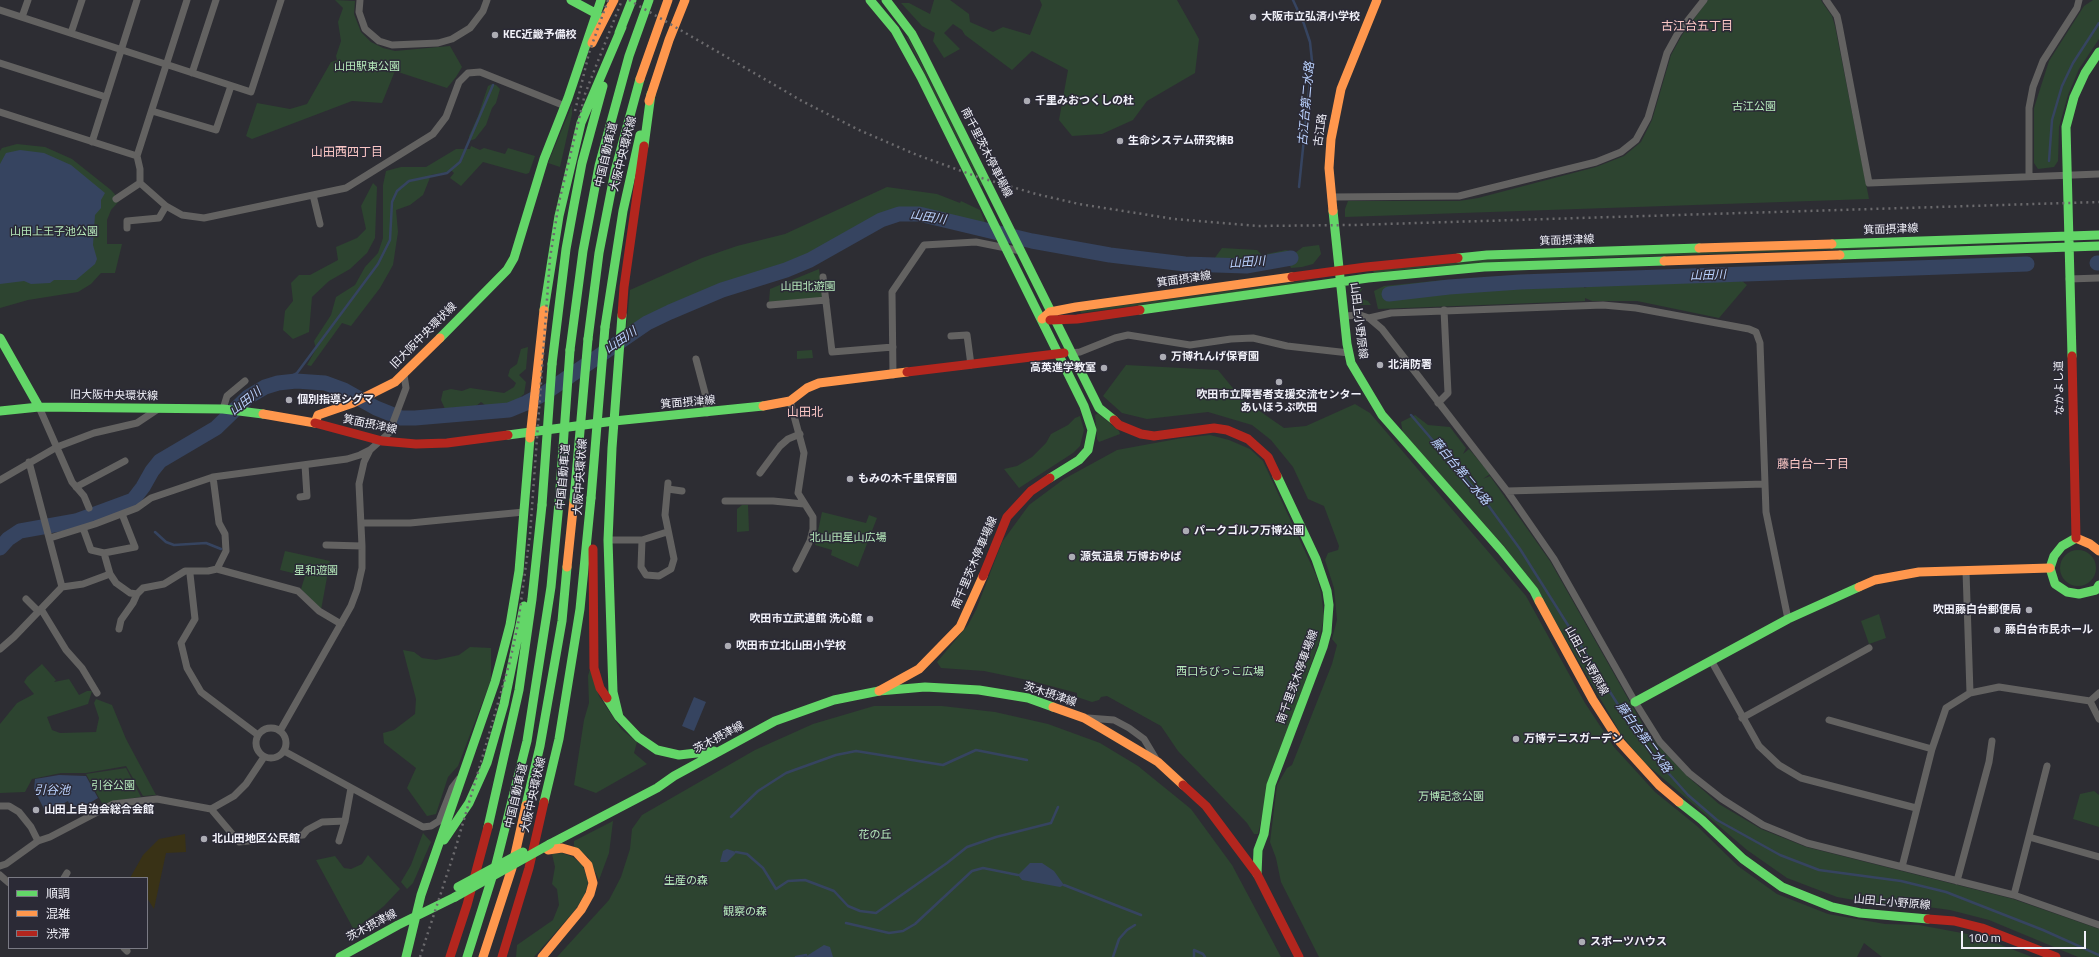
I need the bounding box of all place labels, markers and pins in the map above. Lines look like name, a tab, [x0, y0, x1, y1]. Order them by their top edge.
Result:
place label: 大阪市立弘済小学校	[1261, 10, 1360, 24]
marker: 大阪市立弘済小学校	[1248, 12, 1258, 22]
place label: KEC近畿予備校	[503, 28, 577, 42]
marker: KEC近畿予備校	[490, 30, 500, 40]
place label: 千里みおつくしの杜	[1035, 94, 1134, 108]
marker: 千里みおつくしの杜	[1022, 96, 1032, 106]
place label: 生命システム研究棟B	[1128, 134, 1234, 148]
marker: 生命システム研究棟B	[1115, 136, 1125, 146]
place label: 万博れんげ保育園	[1171, 350, 1259, 364]
marker: 万博れんげ保育園	[1158, 352, 1168, 362]
place label: 北消防署	[1388, 358, 1432, 372]
marker: 北消防署	[1375, 360, 1385, 370]
place label: 高英進学教室	[1030, 361, 1096, 375]
marker: 高英進学教室	[1099, 363, 1109, 373]
marker: 吹田市立障害者支援交流センター あいほうぷ吹田	[1274, 377, 1284, 387]
place label: 吹田市立障害者支援交流センター あいほうぷ吹田	[1197, 388, 1361, 414]
place label: 個別指導シグマ	[297, 393, 374, 407]
marker: 個別指導シグマ	[284, 395, 294, 405]
place label: もみの木千里保育園	[858, 472, 957, 486]
marker: もみの木千里保育園	[845, 474, 855, 484]
place label: パークゴルフ万博公園	[1194, 524, 1304, 538]
marker: パークゴルフ万博公園	[1181, 526, 1191, 536]
place label: 源気温泉 万博おゆば	[1080, 550, 1181, 564]
marker: 源気温泉 万博おゆば	[1067, 552, 1077, 562]
place label: 吹田藤白台郵便局	[1933, 603, 2021, 617]
marker: 吹田藤白台郵便局	[2024, 605, 2034, 615]
place label: 吹田市立武道館 洗心館	[750, 612, 862, 626]
marker: 吹田市立武道館 洗心館	[865, 614, 875, 624]
place label: 藤白台市民ホール	[2005, 623, 2093, 637]
marker: 藤白台市民ホール	[1992, 625, 2002, 635]
place label: 吹田市立北山田小学校	[736, 639, 846, 653]
marker: 吹田市立北山田小学校	[723, 641, 733, 651]
place label: 万博テニスガーデン	[1524, 732, 1623, 746]
marker: 万博テニスガーデン	[1511, 734, 1521, 744]
place label: 山田上自治会総合会館	[44, 803, 154, 817]
marker: 山田上自治会総合会館	[31, 805, 41, 815]
place label: 北山田地区公民館	[212, 832, 300, 846]
marker: 北山田地区公民館	[199, 834, 209, 844]
place label: スポーツハウス	[1590, 935, 1667, 949]
marker: スポーツハウス	[1577, 937, 1587, 947]

